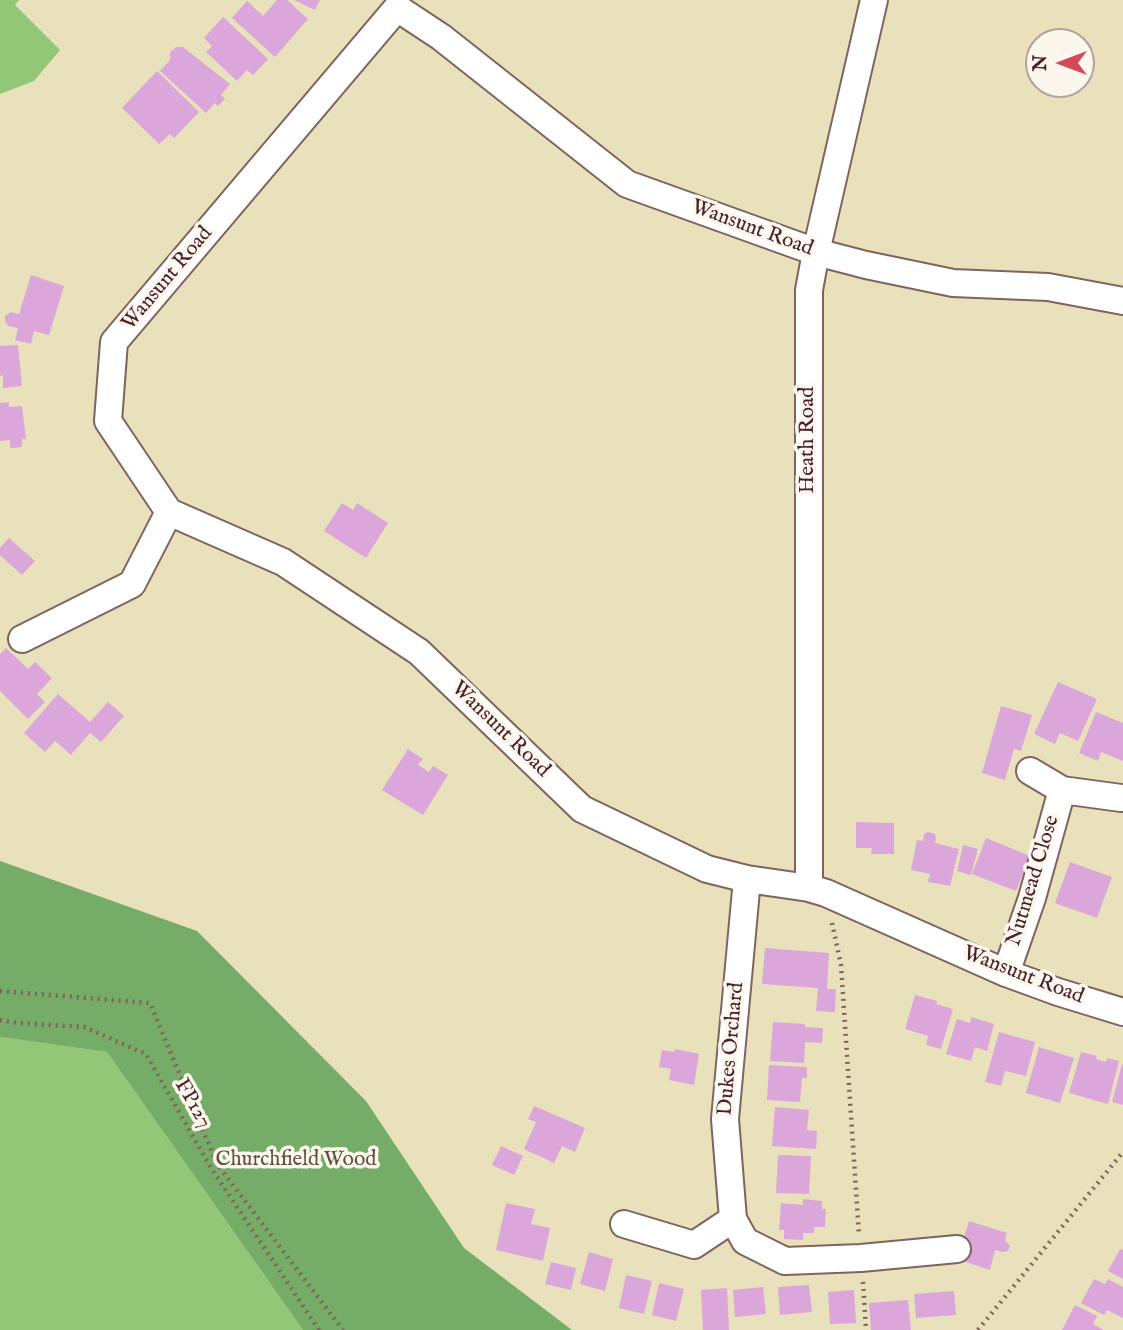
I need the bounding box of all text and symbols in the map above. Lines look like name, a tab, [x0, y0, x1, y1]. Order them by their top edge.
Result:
north arrow	[1025, 28, 1095, 98]
text: N	[1029, 55, 1053, 71]
street label: Wansunt Road	[688, 195, 816, 263]
street label: Wansunt Road	[117, 222, 219, 336]
street label: Heath Road	[796, 387, 822, 493]
street label: Wansunt Road	[445, 677, 555, 783]
street label: Nutmead Close	[1002, 813, 1066, 949]
street label: Wansunt Road	[959, 941, 1087, 1011]
street label: Dukes Orchard	[714, 981, 750, 1117]
street label: FP127	[168, 1075, 216, 1133]
park label: Churchfield Wood	[216, 1148, 376, 1174]

